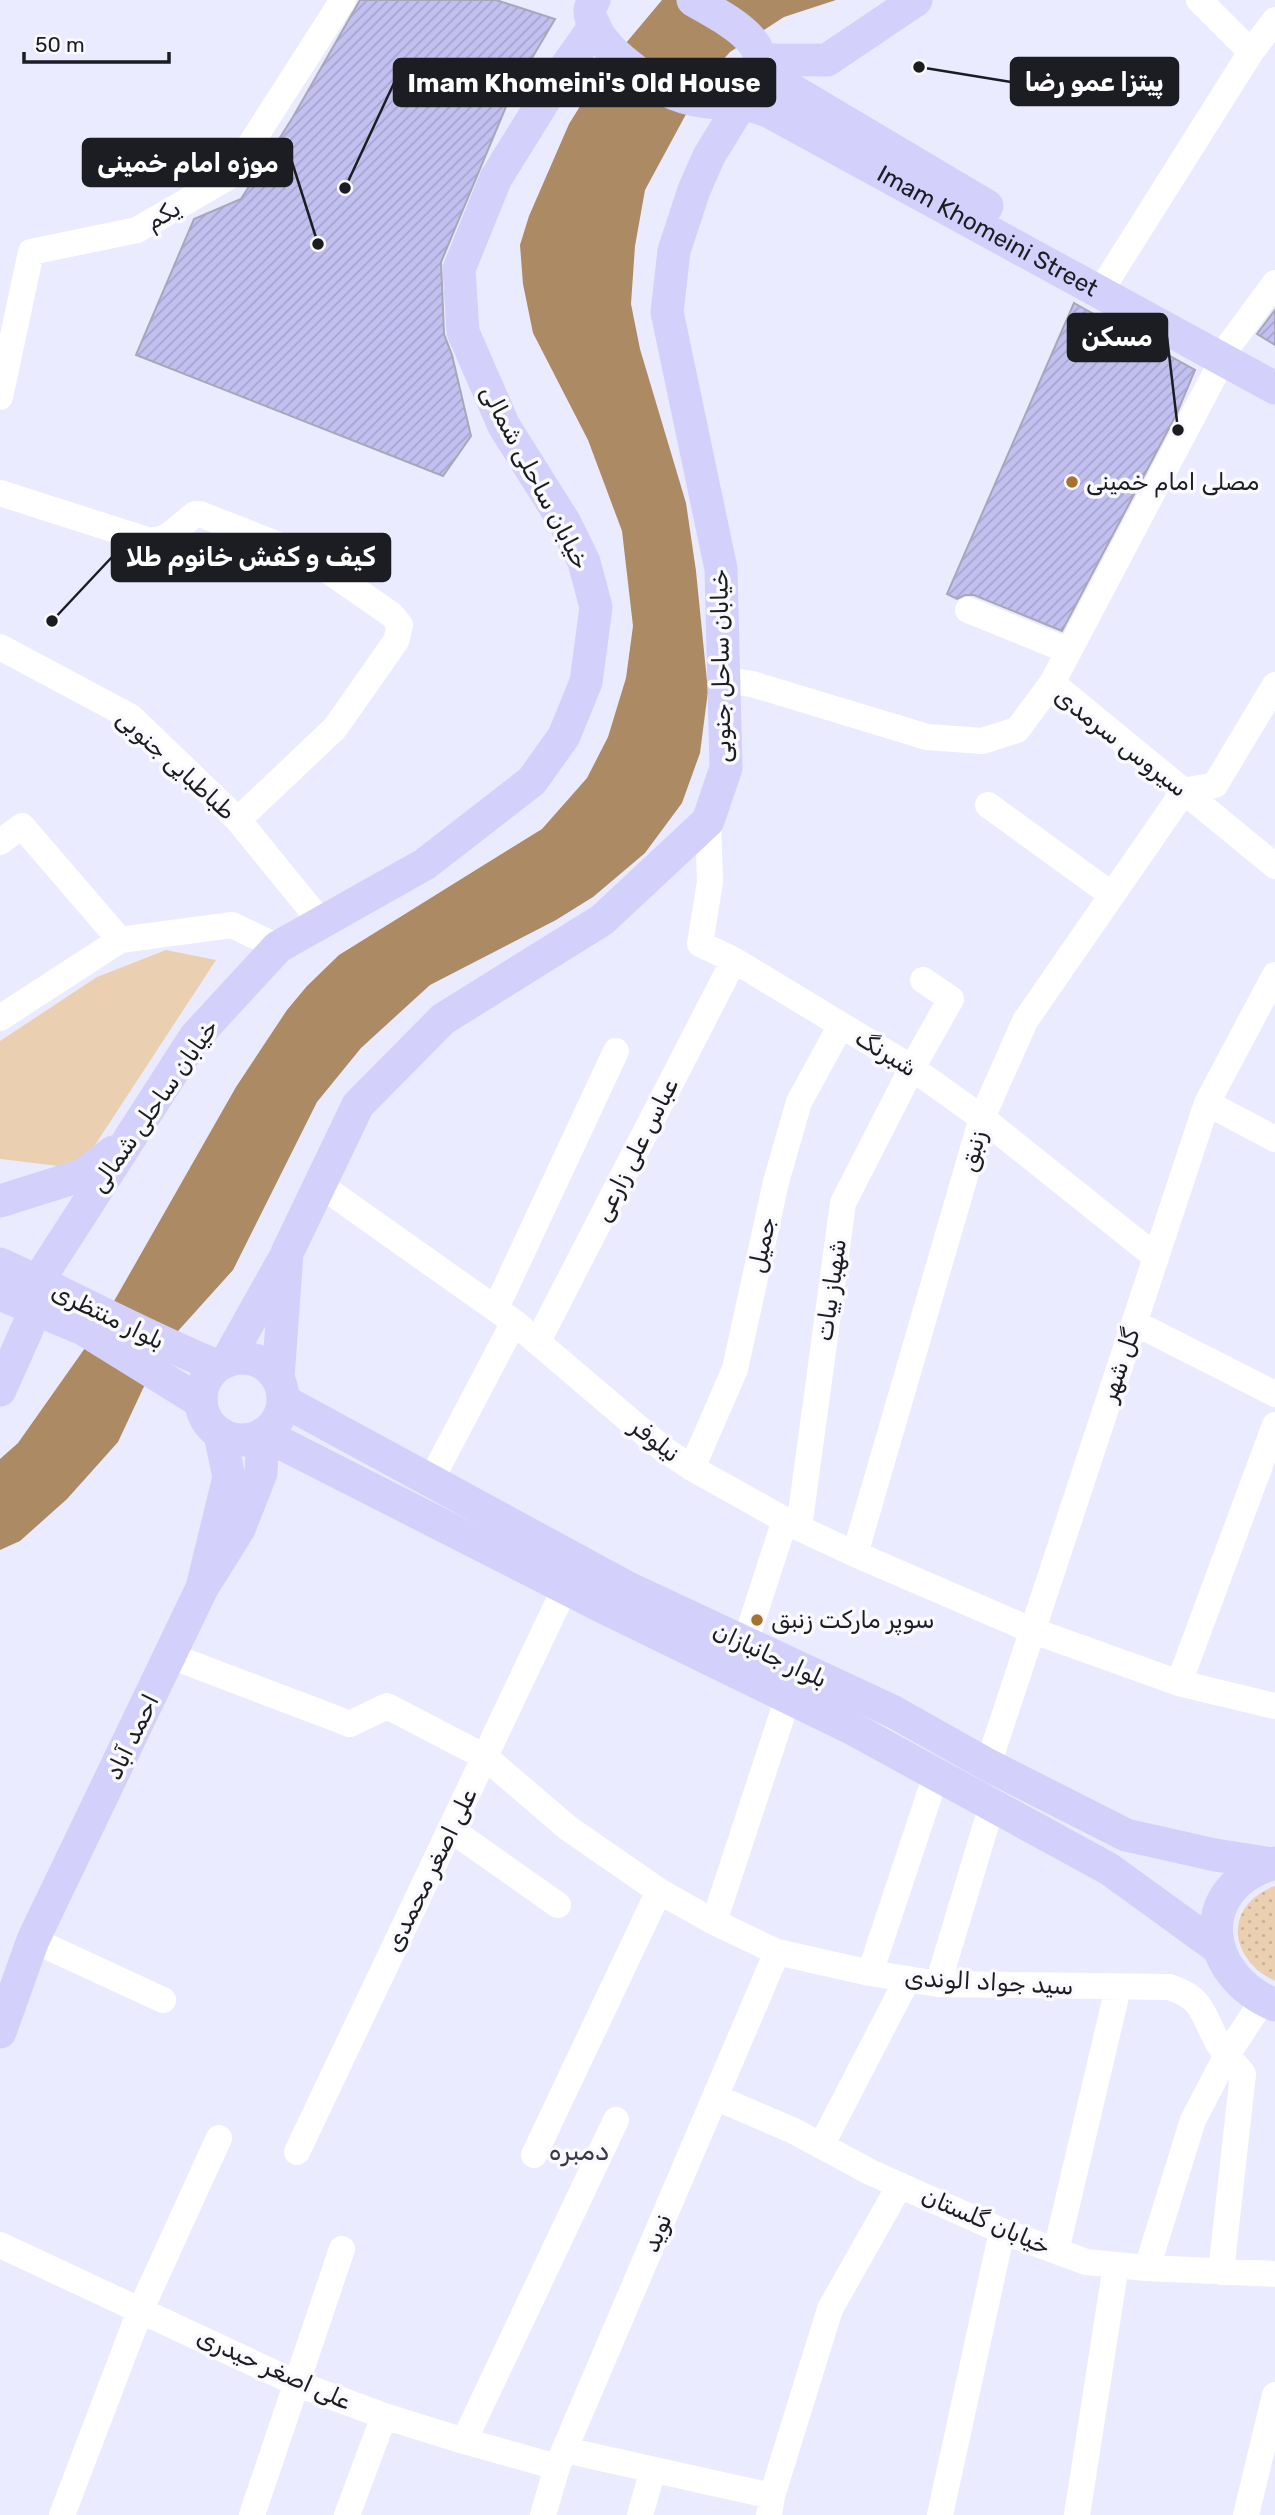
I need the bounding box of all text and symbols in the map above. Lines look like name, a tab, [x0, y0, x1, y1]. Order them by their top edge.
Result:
scale bar	[24, 21, 170, 65]
text: 50 m	[35, 32, 85, 57]
callout: پیتزا عمو رضا	[1011, 58, 1178, 105]
callout: Imam Khomeini's Old House	[394, 59, 775, 106]
text: پیتزا عمو رضا	[1024, 67, 1164, 100]
text: Imam Khomeini's Old House	[407, 68, 761, 99]
callout: موزه امام خمینی	[83, 139, 292, 186]
text: موزه امام خمینی	[97, 148, 279, 181]
street label: Imam Khomeini Street	[872, 159, 1103, 303]
street label: یکم	[141, 194, 186, 237]
callout: مسکن	[1068, 314, 1167, 361]
text: مسکن	[1081, 322, 1153, 353]
street label: خیابان ساحلی شمالی	[475, 380, 595, 574]
place label: مصلی امام خمینی	[1086, 468, 1259, 498]
marker: مصلی امام خمینی	[1064, 474, 1080, 490]
callout: کیف و کفش خانوم طلا	[112, 534, 390, 581]
text: کیف و کفش خانوم طلا	[126, 542, 376, 575]
street label: خیابان ساحل جنوبی	[705, 569, 737, 763]
street label: سیروس سرمدی	[1049, 681, 1193, 803]
street label: طباطبایی جنوبی	[111, 704, 241, 826]
street label: خیابان ساحلی شمالی	[84, 1014, 224, 1198]
street label: شبرنگ	[850, 1023, 922, 1083]
street label: عباس علی زارعی	[588, 1074, 684, 1226]
street label: زنبق	[954, 1127, 992, 1175]
street label: جمیل	[742, 1215, 782, 1275]
street label: شهباز بیات	[810, 1237, 852, 1343]
street label: بلوار منتظری	[47, 1277, 169, 1355]
street label: گل شهر	[1094, 1325, 1146, 1407]
street label: نیلوفر	[623, 1411, 685, 1468]
place label: سوپر مارکت زنبق	[771, 1606, 935, 1636]
marker: سوپر مارکت زنبق	[749, 1612, 765, 1628]
street label: بلوار جانبازان	[709, 1616, 831, 1694]
street label: احمد آباد	[99, 1690, 165, 1784]
street label: علی اصغر محمدی	[379, 1784, 483, 1956]
street label: سید جواد الوندی	[904, 1964, 1074, 2000]
district label: دمبره	[549, 2136, 609, 2167]
street label: خیابان گلستان	[917, 2181, 1055, 2261]
street label: نوید	[636, 2209, 678, 2257]
street label: علی اصغر حیدری	[193, 2323, 355, 2416]

